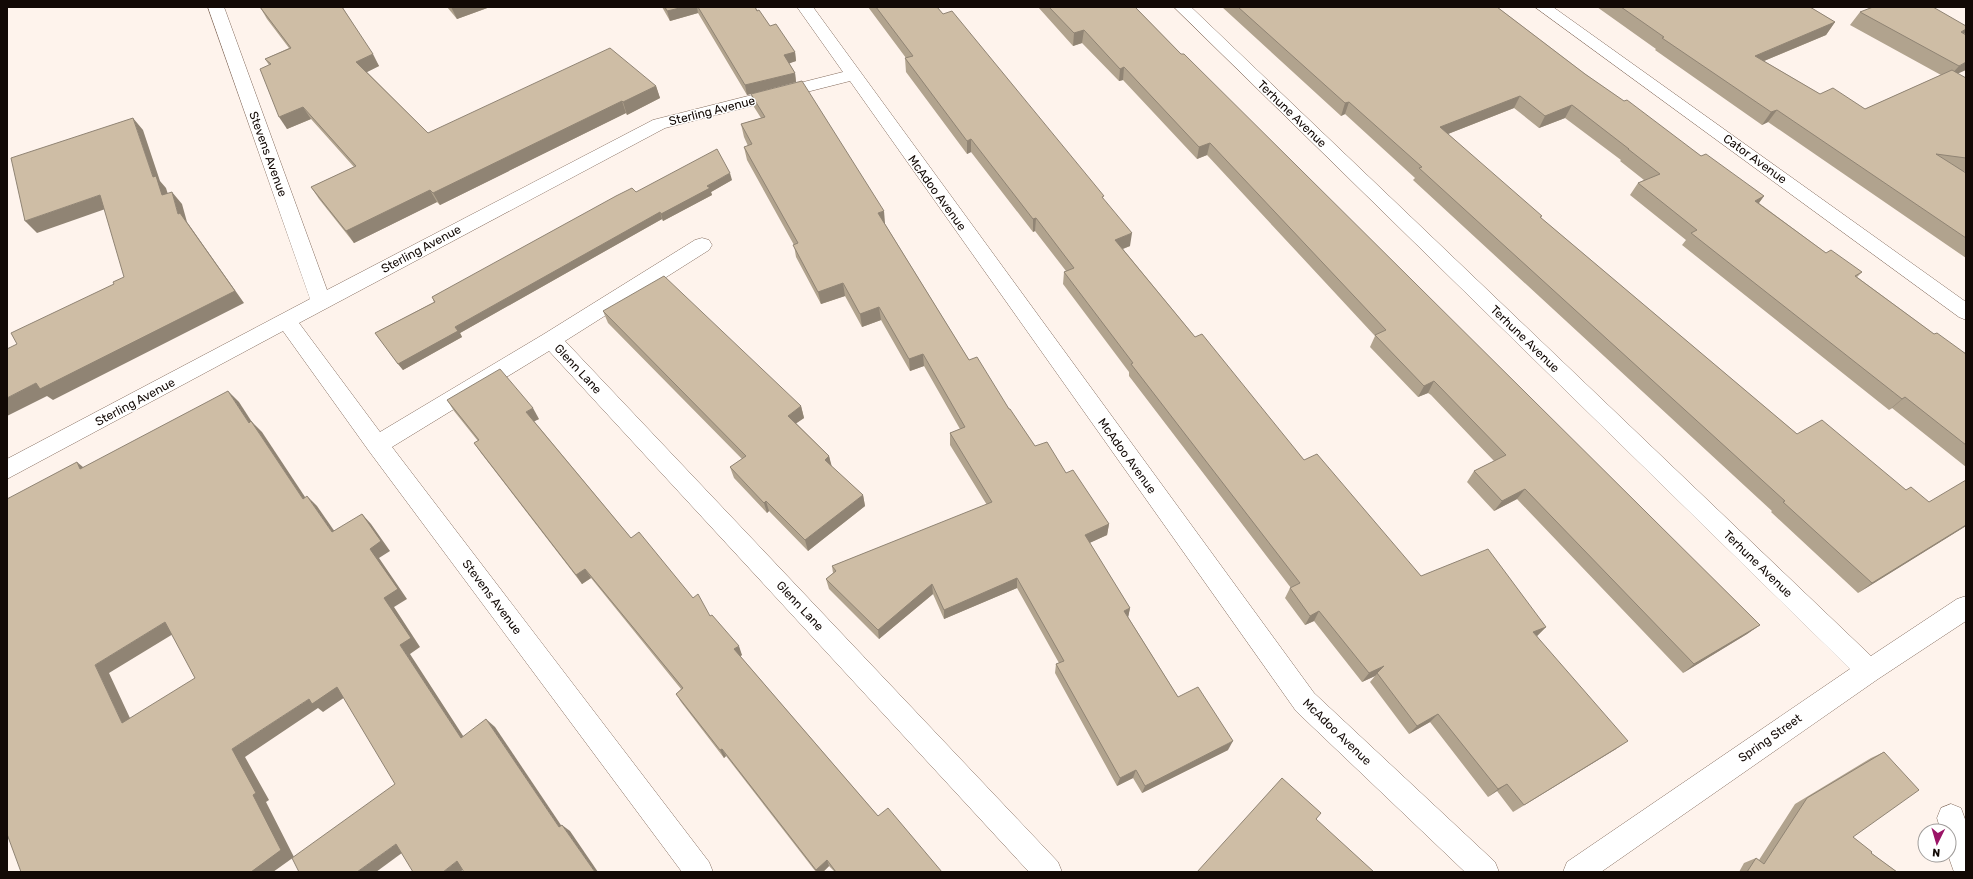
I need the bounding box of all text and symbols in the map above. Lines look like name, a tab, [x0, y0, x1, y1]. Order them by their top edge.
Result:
street label: Terhune Avenue	[1255, 78, 1330, 151]
street label: Sterling Avenue	[667, 93, 757, 128]
street label: Stevens Avenue	[246, 109, 290, 199]
street label: Cator Avenue	[1721, 131, 1790, 187]
street label: McAdoo Avenue	[905, 153, 969, 234]
street label: Sterling Avenue	[379, 222, 464, 276]
street label: Terhune Avenue	[1488, 303, 1563, 376]
street label: Glenn Lane	[552, 341, 605, 397]
street label: Sterling Avenue	[93, 375, 178, 429]
street label: McAdoo Avenue	[1095, 416, 1159, 497]
street label: Terhune Avenue	[1721, 528, 1796, 601]
street label: Stevens Avenue	[459, 557, 525, 637]
street label: Glenn Lane	[774, 578, 827, 634]
street label: McAdoo Avenue	[1300, 696, 1374, 768]
street label: Spring Street	[1736, 711, 1805, 765]
north arrow	[1917, 823, 1957, 863]
text: N	[1932, 846, 1941, 859]

